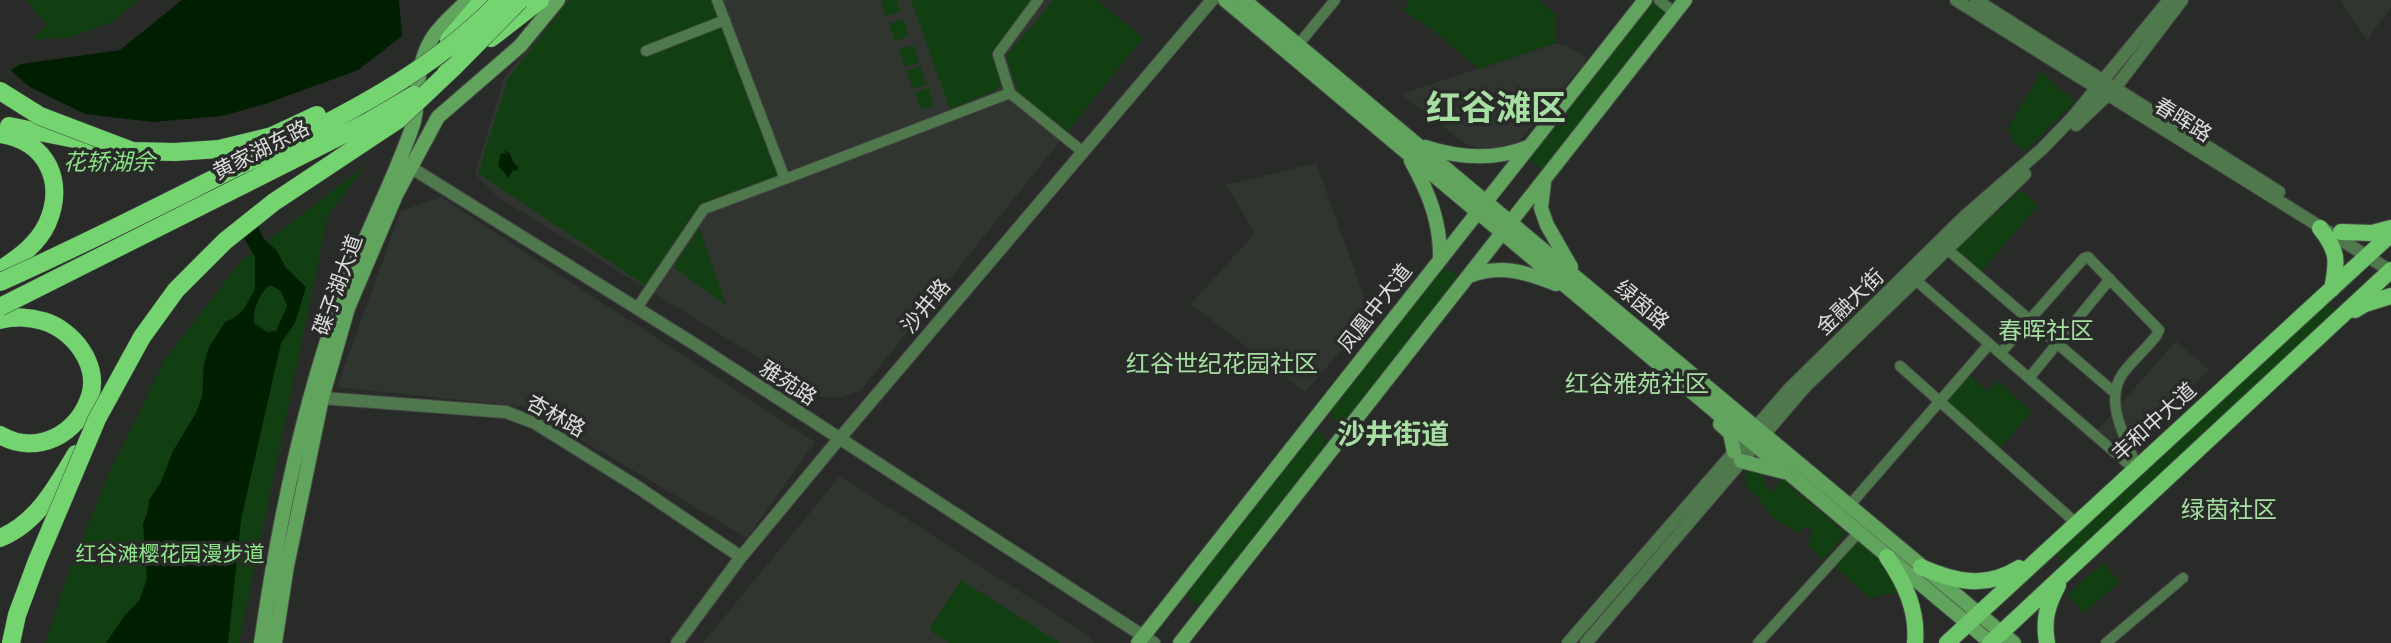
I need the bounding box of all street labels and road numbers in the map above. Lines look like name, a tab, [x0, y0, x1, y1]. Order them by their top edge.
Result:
street label: 春晖路	[2150, 94, 2216, 146]
street label: 黄家湖东路	[209, 116, 313, 184]
street label: 碟子湖大道	[310, 232, 366, 338]
street label: 凤凰中大道	[1334, 260, 1416, 356]
street label: 金融大街	[1812, 265, 1888, 339]
street label: 沙井路	[897, 275, 955, 337]
street label: 绿茵路	[1611, 276, 1673, 334]
street label: 雅苑路	[756, 357, 820, 409]
street label: 丰和中大道	[2108, 379, 2200, 465]
street label: 杏林路	[523, 391, 589, 441]

